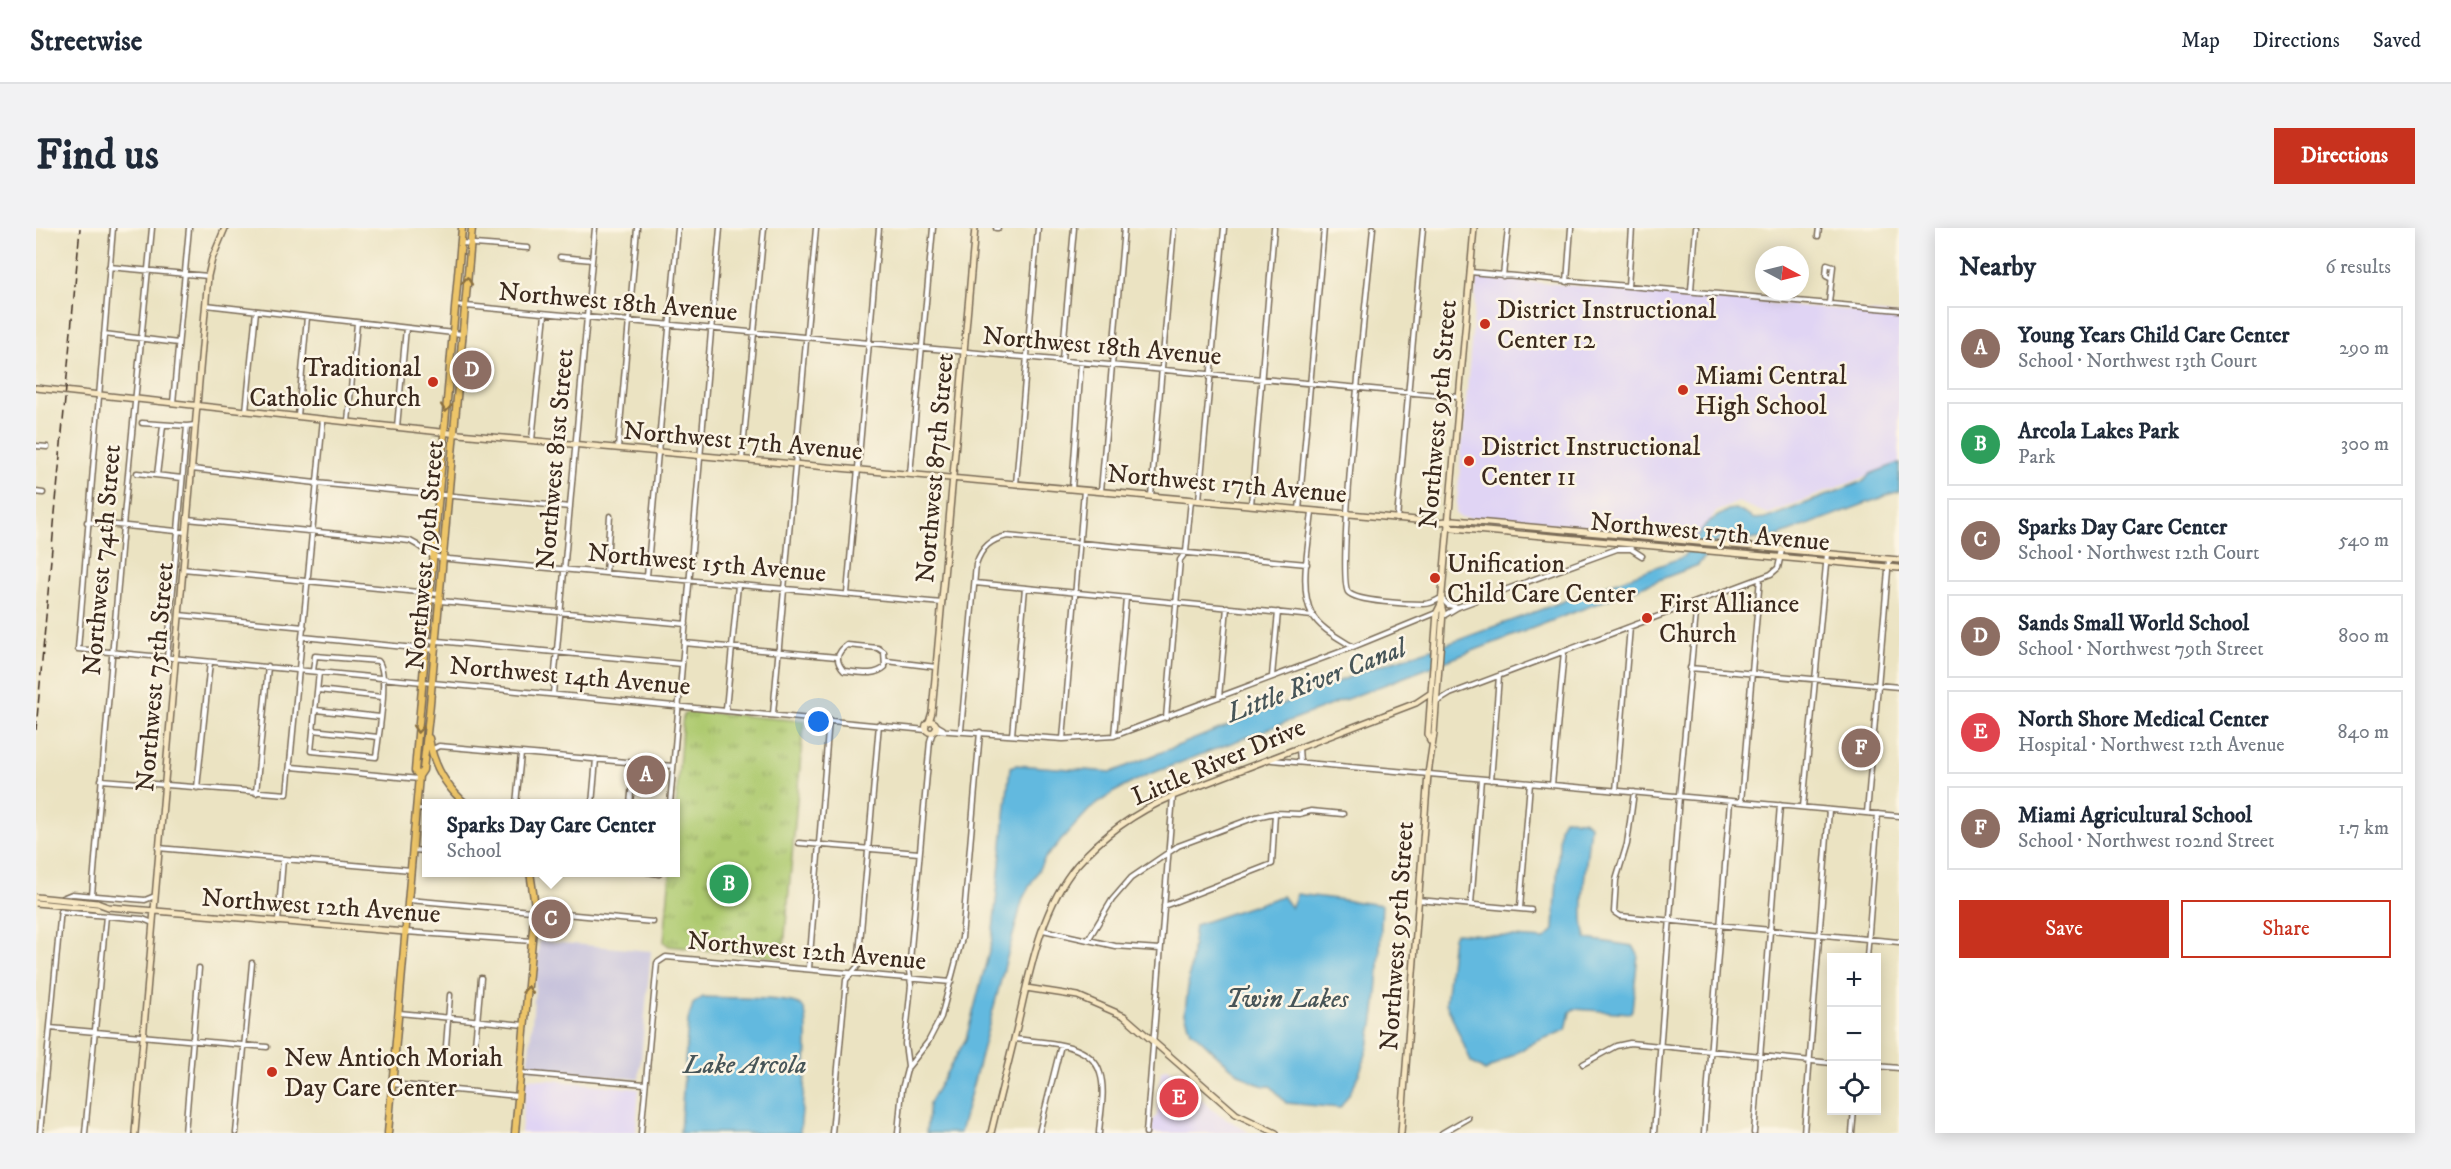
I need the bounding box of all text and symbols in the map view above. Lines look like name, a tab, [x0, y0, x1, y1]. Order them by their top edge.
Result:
text: Streetwise	[30, 24, 142, 59]
text: Map	[2181, 28, 2220, 54]
text: Directions	[2253, 28, 2340, 54]
text: Saved	[2373, 28, 2421, 54]
button: Directions	[2274, 128, 2415, 184]
text: Find us	[36, 130, 159, 182]
north arrow	[1755, 246, 1809, 300]
text: Nearby	[1959, 251, 2036, 284]
text: 6 results	[2325, 255, 2391, 280]
street label: Northwest 18th Avenue	[497, 276, 739, 329]
one-way arrow	[460, 277, 473, 286]
place label: District Instructional Center 12	[1497, 294, 1717, 357]
street label: Northwest 95th Street	[1412, 298, 1465, 530]
marker: District Instructional Center 12	[1478, 317, 1492, 331]
street label: Northwest 18th Avenue	[981, 320, 1223, 373]
text: Young Years Child Care Center	[2018, 322, 2290, 349]
text: A	[1974, 336, 1987, 361]
text: 290 m	[2339, 336, 2389, 361]
street label: Northwest 81st Street	[529, 347, 582, 571]
pin: D	[452, 348, 492, 392]
text: School · Northwest 13th Court	[2018, 349, 2257, 374]
place label: Traditional Catholic Church	[249, 352, 421, 415]
street label: Northwest 87th Street	[909, 352, 962, 584]
place label: Miami Central High School	[1695, 360, 1847, 423]
marker: Traditional Catholic Church	[426, 375, 440, 389]
marker: Miami Central High School	[1676, 383, 1690, 397]
one-way arrow	[440, 403, 453, 412]
street label: Northwest 17th Avenue	[622, 415, 864, 468]
text: Arcola Lakes Park	[2018, 418, 2179, 445]
place label: District Instructional Center 11	[1481, 431, 1701, 494]
text: B	[1974, 432, 1987, 457]
text: 300 m	[2341, 432, 2389, 457]
street label: Northwest 79th Street	[399, 439, 452, 671]
street label: Northwest 74th Street	[76, 443, 129, 677]
text: Park	[2018, 445, 2055, 470]
marker: District Instructional Center 11	[1462, 454, 1476, 468]
street label: Northwest 17th Avenue	[1106, 458, 1348, 511]
street label: Northwest 17th Avenue	[1589, 506, 1831, 559]
text: Sparks Day Care Center	[2018, 514, 2227, 541]
text: C	[1974, 528, 1987, 553]
text: 540 m	[2339, 528, 2389, 553]
street label: Northwest 15th Avenue	[586, 537, 828, 590]
text: School · Northwest 12th Court	[2018, 541, 2259, 566]
place label: Unification Child Care Center	[1447, 548, 1636, 611]
street label: Northwest 75th Street	[129, 561, 182, 793]
marker: Unification Child Care Center	[1428, 571, 1442, 585]
place label: First Alliance Church	[1659, 588, 1799, 651]
text: Sands Small World School	[2018, 610, 2249, 637]
marker: First Alliance Church	[1640, 611, 1654, 625]
text: D	[1973, 624, 1988, 649]
text: 800 m	[2338, 624, 2389, 649]
water label: Little River Canal	[1220, 630, 1414, 731]
text: School · Northwest 79th Street	[2018, 637, 2264, 662]
street label: Northwest 14th Avenue	[448, 650, 692, 703]
text: North Shore Medical Center	[2018, 706, 2269, 733]
your location	[804, 707, 833, 736]
street label: Little River Drive	[1127, 711, 1310, 814]
text: E	[1973, 720, 1988, 745]
text: 840 m	[2337, 720, 2389, 745]
one-way arrow	[412, 725, 425, 734]
pin: F	[1842, 726, 1880, 770]
text: Hospital · Northwest 12th Avenue	[2018, 733, 2285, 758]
pin: A	[626, 752, 666, 798]
popup	[422, 799, 680, 877]
text: Miami Agricultural School	[2018, 802, 2252, 829]
text: Sparks Day Care Center	[446, 812, 656, 839]
text: F	[1974, 816, 1987, 841]
text: 1.7 km	[2338, 816, 2389, 841]
street label: Northwest 95th Street	[1373, 820, 1422, 1052]
text: School · Northwest 102nd Street	[2018, 829, 2274, 854]
text: School	[446, 839, 501, 864]
pin: B	[710, 862, 748, 906]
street label: Northwest 12th Avenue	[200, 882, 442, 931]
pin: C	[532, 896, 570, 942]
button: Save	[1959, 900, 2169, 958]
button: Share	[2181, 900, 2391, 958]
street label: Northwest 12th Avenue	[686, 925, 928, 978]
map controls	[1827, 953, 1881, 1115]
button: +	[1827, 953, 1881, 1007]
water label: Twin Lakes	[1226, 982, 1349, 1016]
one-way arrow	[521, 985, 534, 994]
button: −	[1827, 1007, 1881, 1061]
place label: New Antioch Moriah Day Care Center	[284, 1042, 503, 1105]
water label: Lake Arcola	[681, 1048, 807, 1082]
button: locate	[1827, 1061, 1881, 1115]
marker: New Antioch Moriah Day Care Center	[265, 1065, 279, 1079]
pin: E	[1160, 1076, 1198, 1120]

